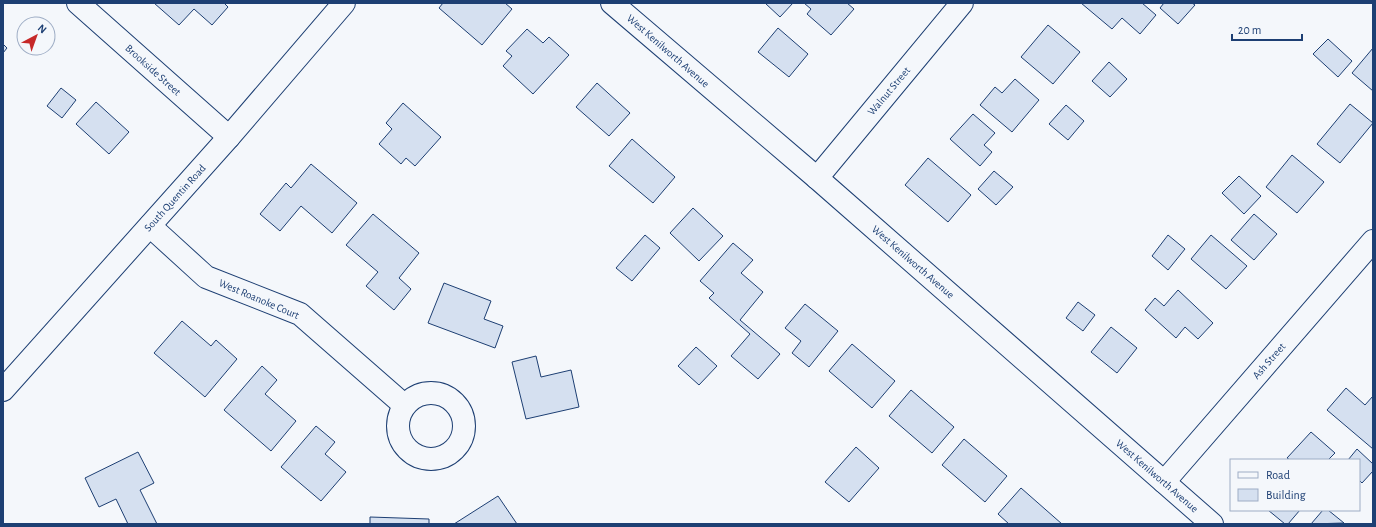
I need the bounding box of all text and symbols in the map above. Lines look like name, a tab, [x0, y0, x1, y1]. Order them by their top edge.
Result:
street label: West Kenilworth Avenue	[625, 12, 711, 90]
north arrow	[16, 16, 56, 56]
scale bar	[1232, 16, 1302, 42]
text: N	[36, 22, 49, 35]
text: 20 m	[1238, 24, 1261, 36]
street label: Brookside Street	[123, 42, 183, 98]
street label: Walnut Street	[866, 64, 913, 117]
street label: South Quentin Road	[142, 162, 208, 234]
street label: West Kenilworth Avenue	[870, 223, 956, 301]
street label: West Roanoke Court	[217, 277, 301, 321]
street label: Ash Street	[1250, 340, 1288, 381]
street label: West Kenilworth Avenue	[1114, 437, 1200, 515]
legend	[1230, 459, 1360, 511]
text: Road	[1266, 469, 1290, 481]
text: Building	[1266, 489, 1306, 501]

